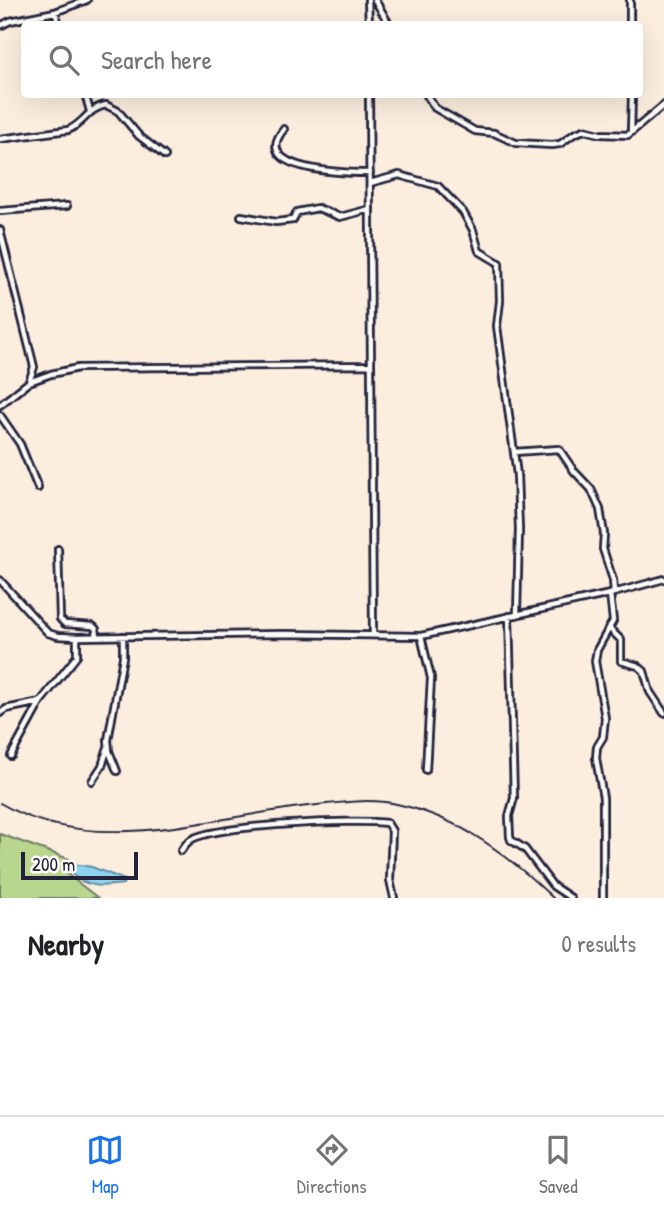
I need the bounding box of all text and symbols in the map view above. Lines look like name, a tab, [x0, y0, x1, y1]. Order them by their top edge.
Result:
search box	[21, 21, 643, 98]
icon: search	[45, 41, 83, 79]
text: Search here	[101, 42, 212, 77]
scale bar	[21, 849, 138, 881]
text: 200 m	[32, 851, 75, 877]
text: Nearby	[28, 924, 104, 964]
text: 0 results	[561, 928, 636, 959]
tab: Map	[86, 1131, 124, 1199]
tab: Directions	[297, 1131, 367, 1199]
tab: Saved	[539, 1131, 578, 1199]

